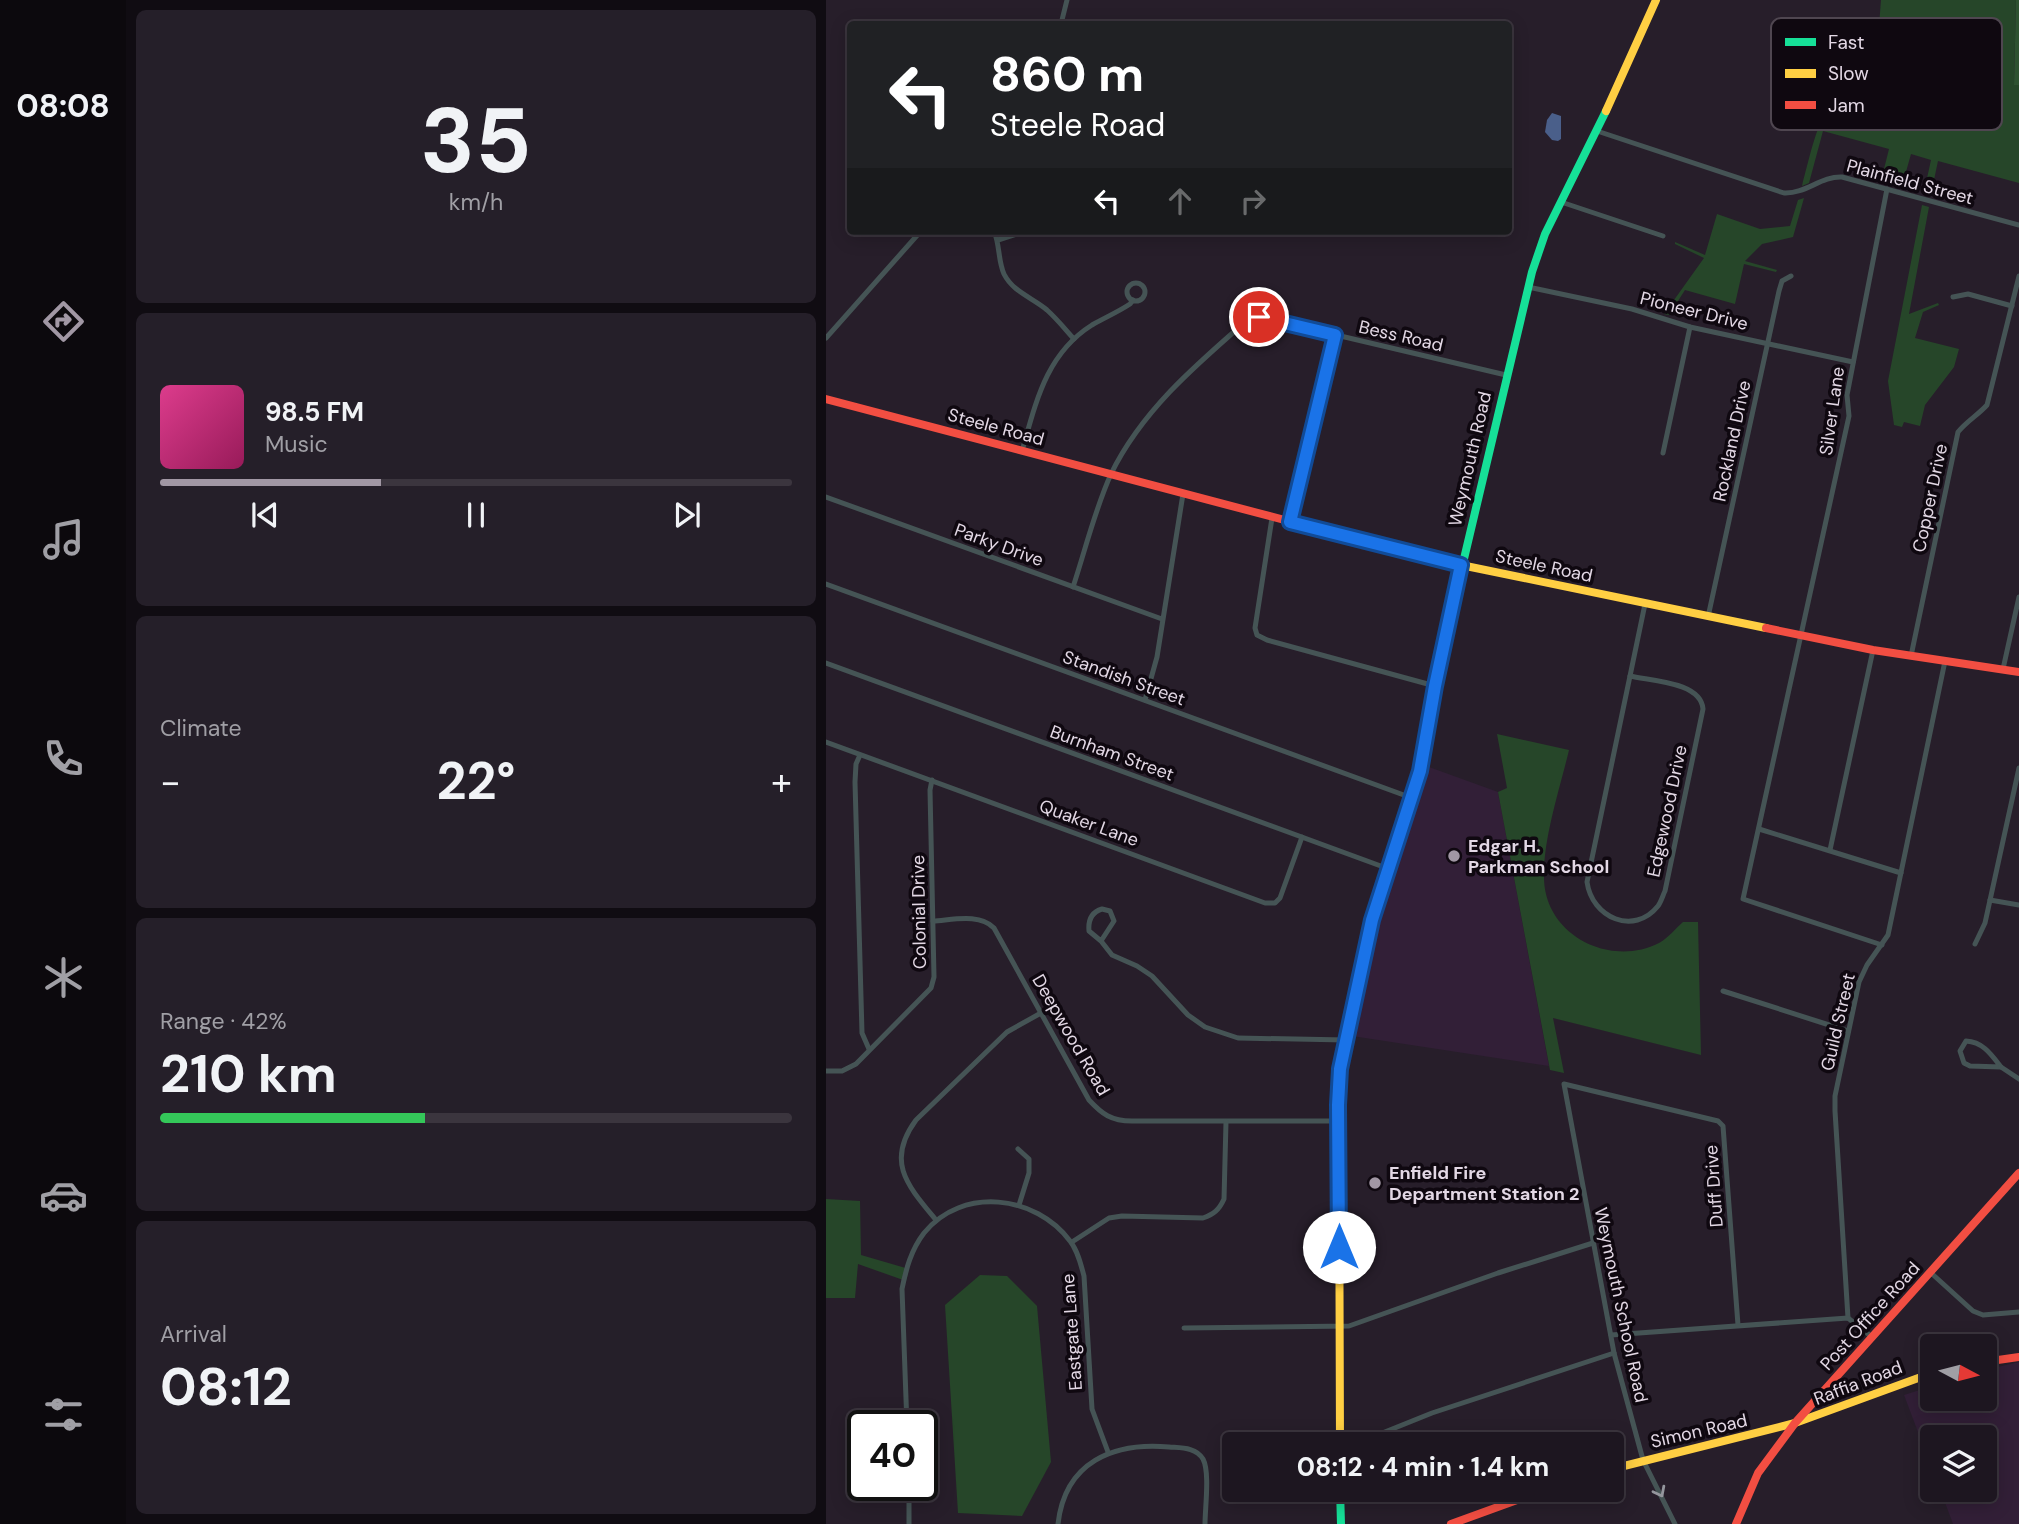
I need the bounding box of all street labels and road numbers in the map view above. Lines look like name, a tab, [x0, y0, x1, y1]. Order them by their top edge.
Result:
street label: Plainfield Street	[1844, 154, 1976, 210]
street label: Pioneer Drive	[1638, 286, 1750, 336]
street label: Bess Road	[1356, 315, 1446, 357]
street label: Silver Lane	[1814, 365, 1850, 457]
street label: Rockland Drive	[1707, 378, 1757, 504]
street label: Weymouth Road	[1443, 389, 1497, 529]
street label: Steele Road	[945, 403, 1047, 451]
street label: Copper Drive	[1907, 442, 1953, 554]
street label: Parky Drive	[951, 518, 1047, 572]
street label: Steele Road	[1493, 544, 1595, 588]
street label: Standish Street	[1060, 645, 1188, 711]
street label: Burnham Street	[1047, 719, 1177, 787]
street label: Edgewood Drive	[1641, 743, 1693, 879]
street label: Quaker Lane	[1036, 794, 1142, 852]
street label: Colonial Drive	[906, 855, 932, 969]
street label: Deepwood Road	[1026, 970, 1116, 1100]
street label: Guild Street	[1815, 971, 1861, 1073]
street label: Duff Drive	[1699, 1144, 1729, 1228]
street label: Weymouth School Road	[1589, 1205, 1653, 1405]
street label: Post Office Road	[1815, 1257, 1925, 1375]
street label: Eastgate Lane	[1056, 1273, 1088, 1391]
street label: Raffia Road	[1810, 1355, 1906, 1411]
street label: Simon Road	[1648, 1408, 1750, 1454]

